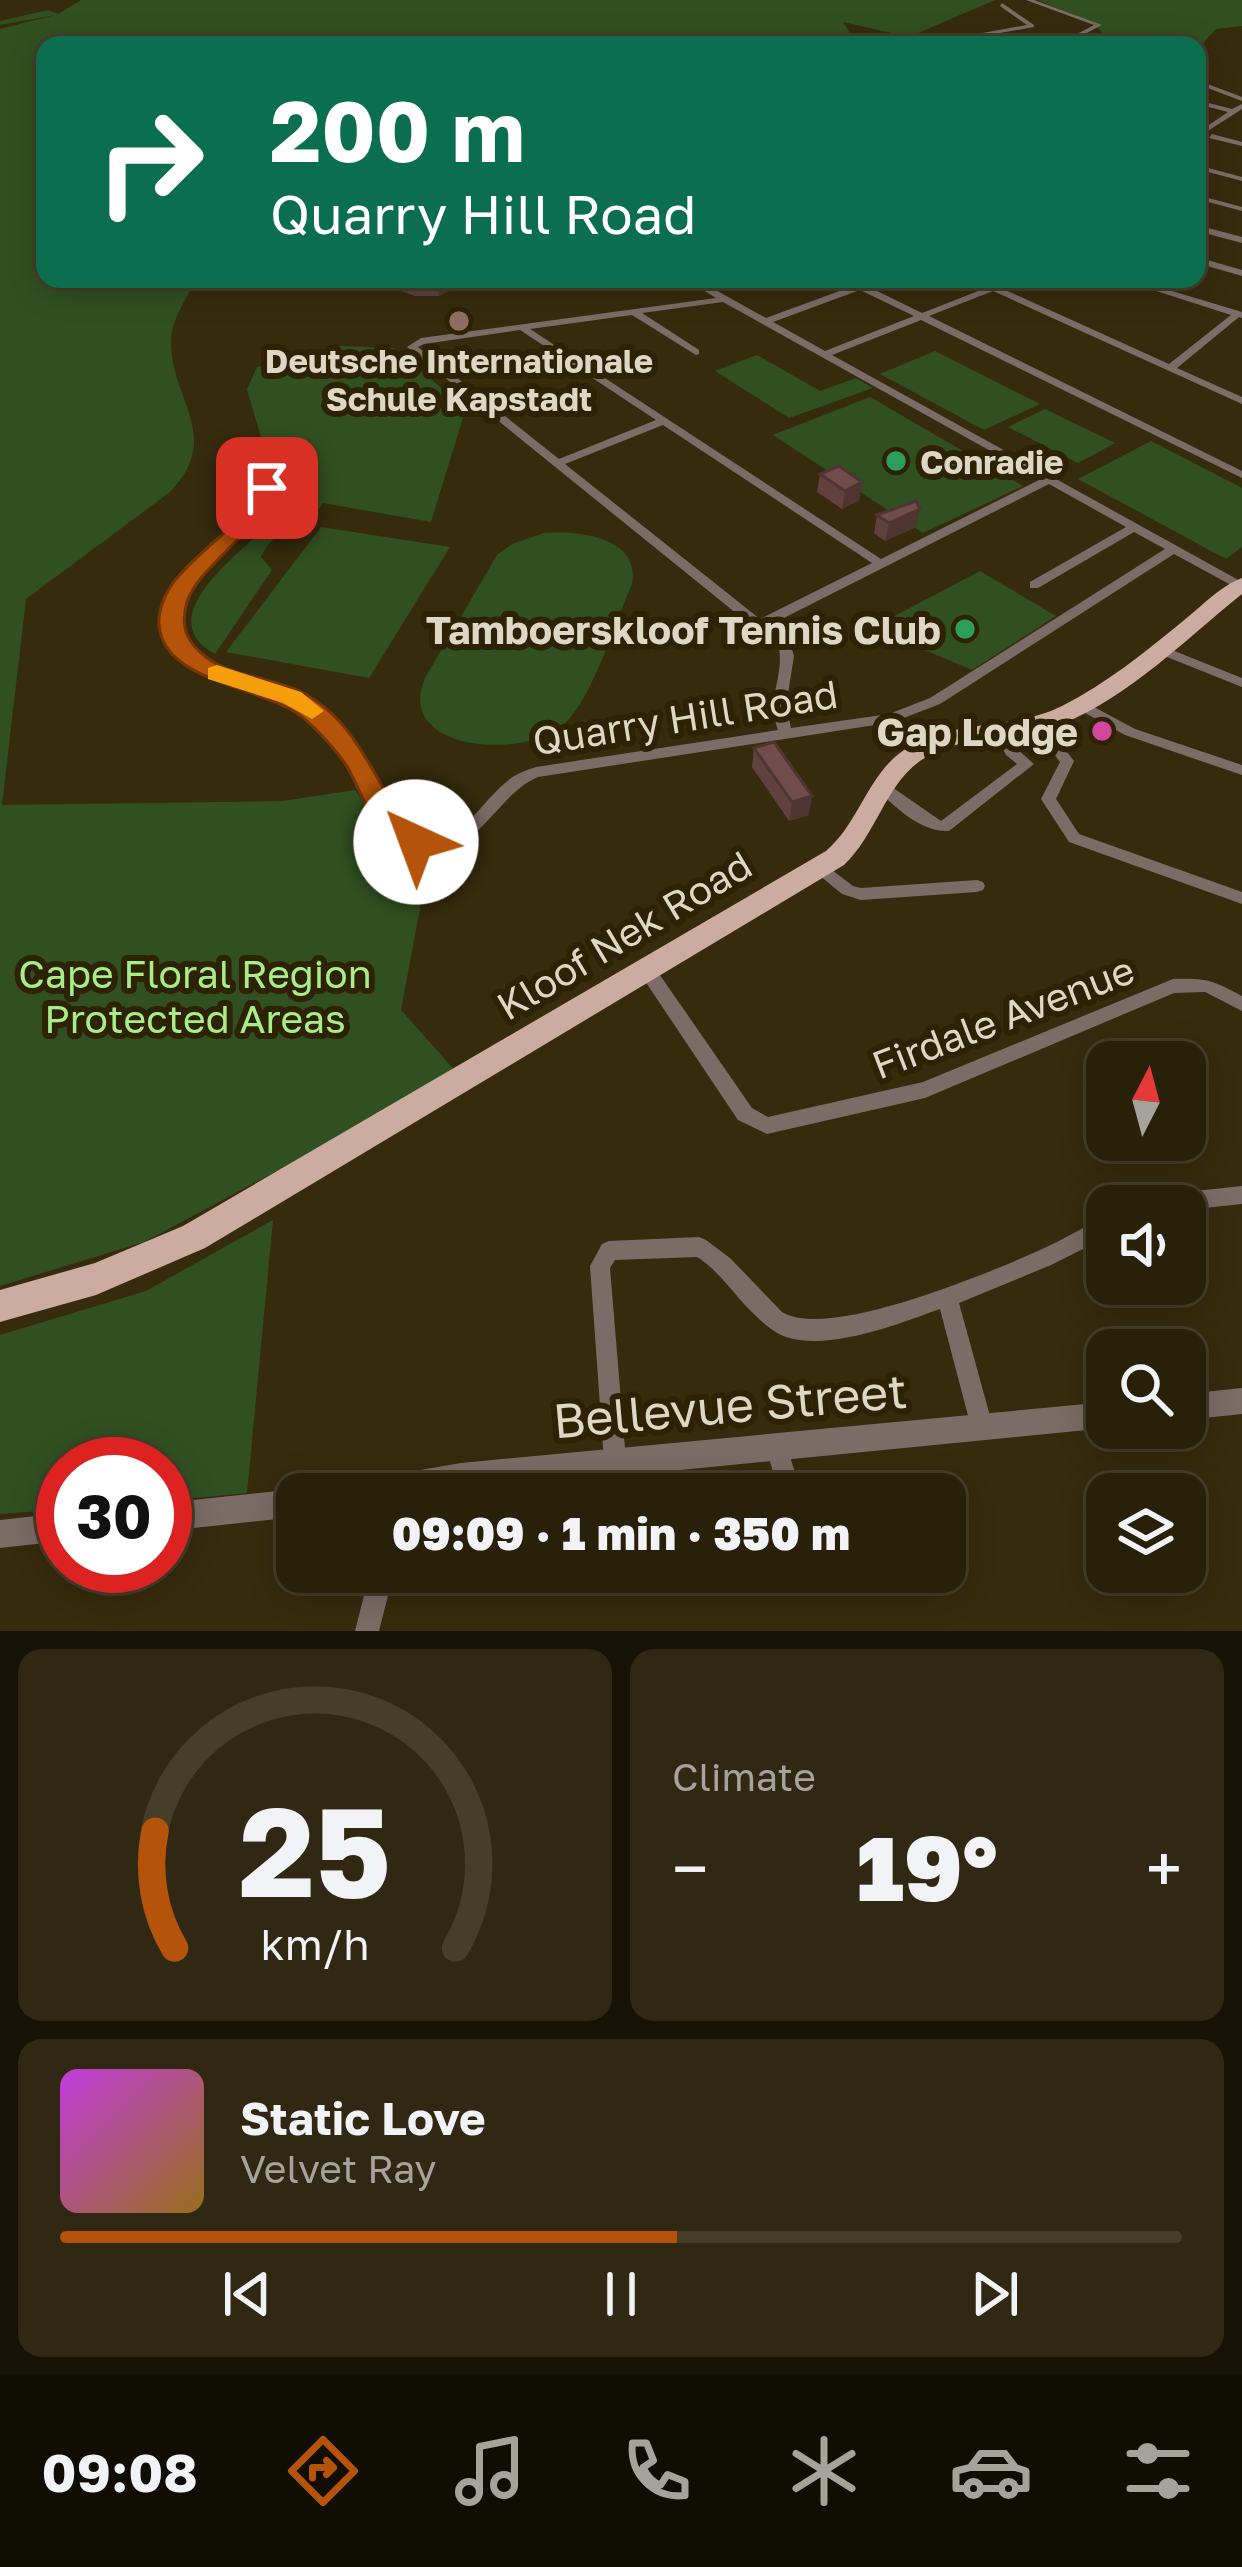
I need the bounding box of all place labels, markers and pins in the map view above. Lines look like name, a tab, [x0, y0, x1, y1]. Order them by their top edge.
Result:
marker: Deutsche Internationale Schule Kapstadt	[446, 308, 472, 334]
place label: Deutsche Internationale Schule Kapstadt	[265, 341, 653, 418]
pin	[216, 437, 318, 539]
place label: Conradie	[920, 442, 1064, 481]
marker: Conradie	[883, 448, 909, 474]
place label: Tamboerskloof Tennis Club	[426, 606, 941, 653]
marker: Tamboerskloof Tennis Club	[952, 616, 978, 642]
place label: Gap Lodge	[876, 708, 1078, 755]
marker: Gap Lodge	[1089, 718, 1115, 744]

